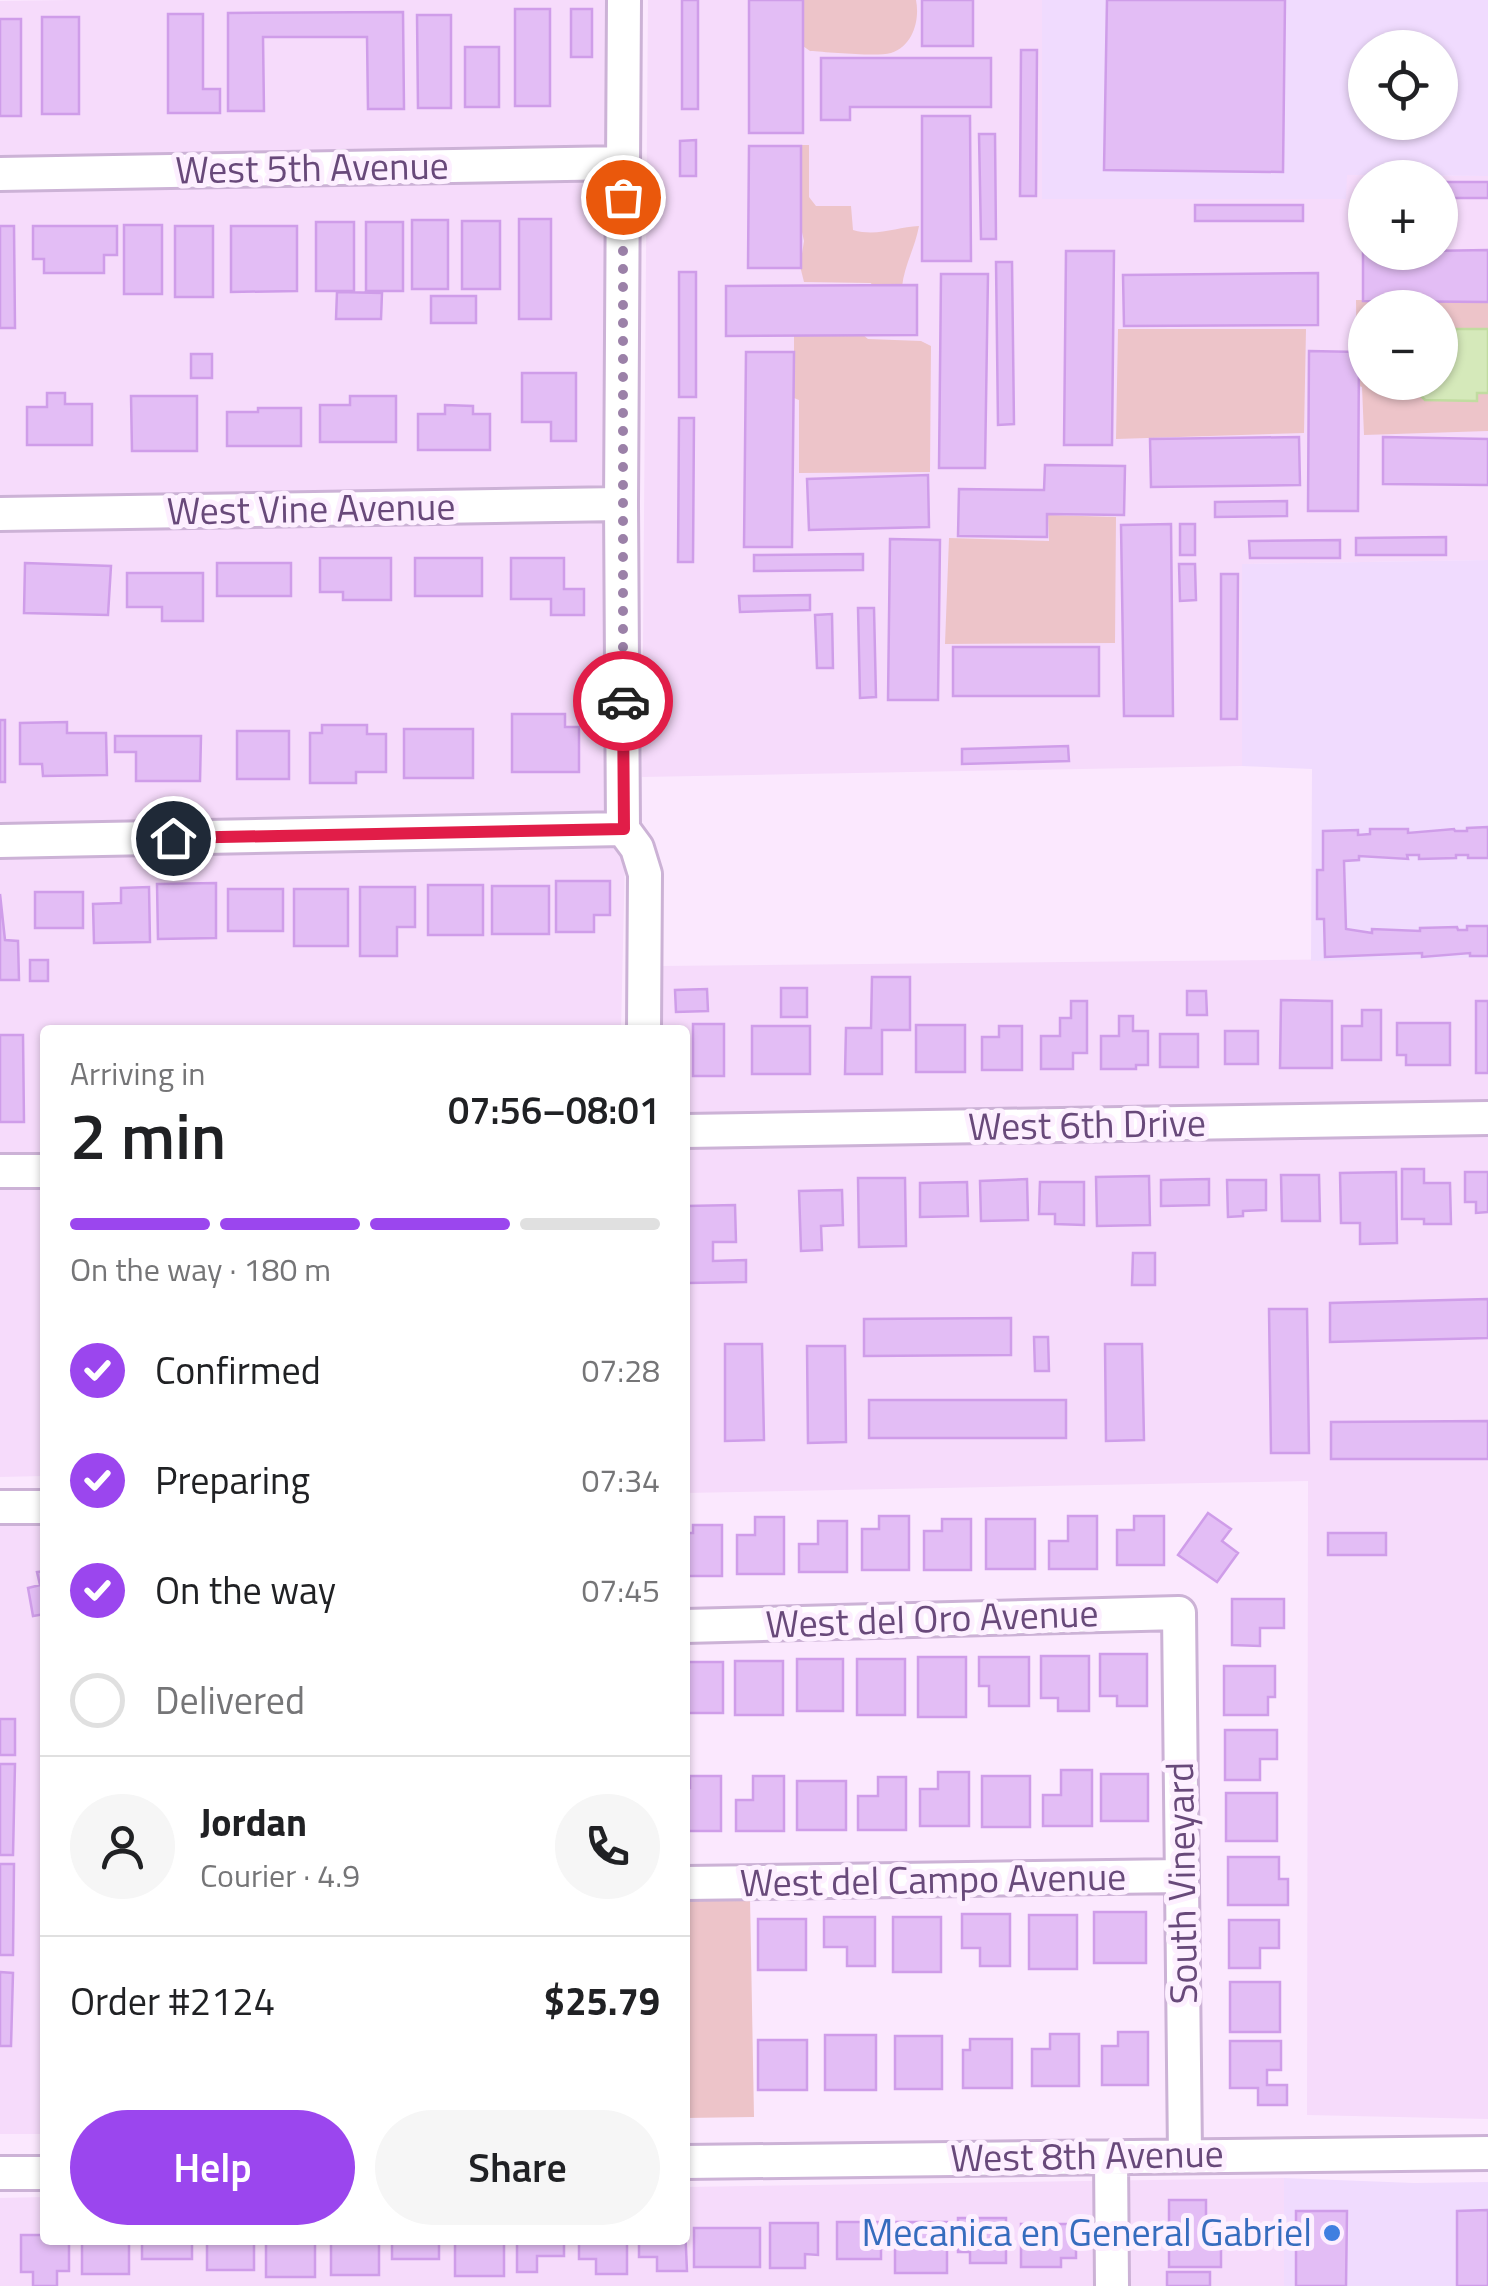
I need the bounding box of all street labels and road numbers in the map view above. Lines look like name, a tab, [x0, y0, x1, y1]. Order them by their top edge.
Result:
street label: West 5th Avenue	[175, 136, 449, 198]
street label: West Vine Avenue	[166, 476, 456, 540]
street label: West 6th Drive	[968, 1093, 1206, 1155]
street label: West del Oro Avenue	[765, 1583, 1099, 1653]
street label: South Vineyard	[1150, 1761, 1212, 2005]
street label: West del Campo Avenue	[739, 1847, 1127, 1911]
street label: West 8th Avenue	[950, 2124, 1224, 2186]

